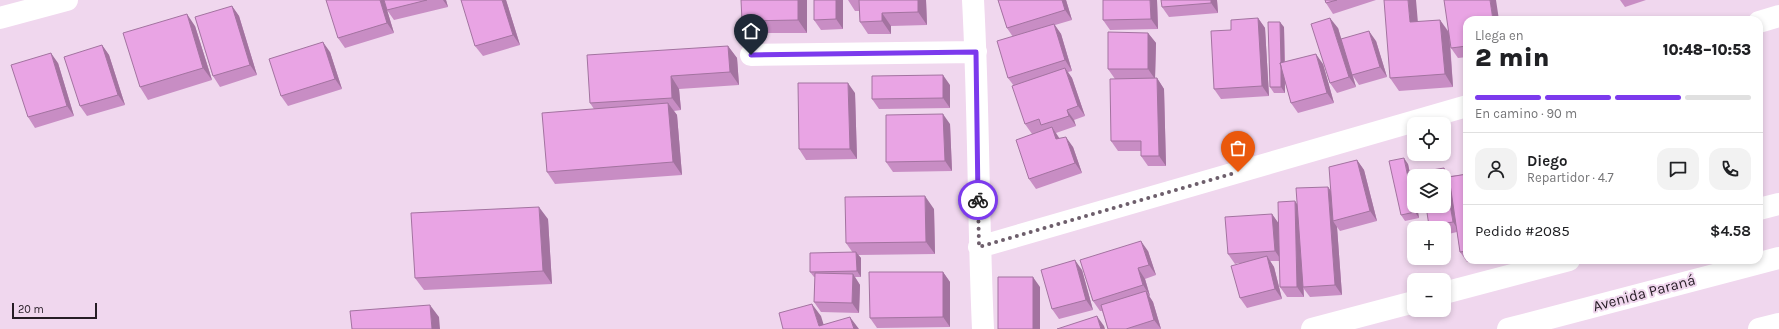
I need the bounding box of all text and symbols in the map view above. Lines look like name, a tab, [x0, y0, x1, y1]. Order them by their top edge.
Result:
pin	[734, 14, 768, 55]
icon: home	[740, 20, 762, 42]
text: Llega en	[1475, 28, 1524, 43]
text: 10:48–10:53	[1663, 41, 1751, 59]
text: 2 min	[1475, 42, 1550, 73]
text: En camino · 90 m	[1475, 106, 1577, 121]
map controls	[1407, 117, 1451, 317]
button: locate	[1407, 117, 1451, 161]
pin	[1221, 131, 1255, 172]
icon: bag	[1227, 137, 1249, 159]
button: person	[1475, 148, 1517, 190]
button: chat	[1657, 148, 1699, 190]
button: phone	[1709, 148, 1751, 190]
text: Diego	[1527, 152, 1567, 170]
button: layers	[1407, 169, 1451, 213]
text: Repartidor · 4.7	[1527, 170, 1614, 185]
courier	[958, 180, 998, 220]
icon: bike	[967, 189, 989, 211]
button: +	[1407, 221, 1451, 265]
text: Pedido #2085	[1475, 222, 1570, 240]
text: $4.58	[1710, 222, 1751, 240]
street label: Avenida Paraná	[1591, 271, 1697, 315]
button: −	[1407, 273, 1451, 317]
scale bar	[12, 301, 97, 320]
text: 20 m	[18, 303, 44, 316]

